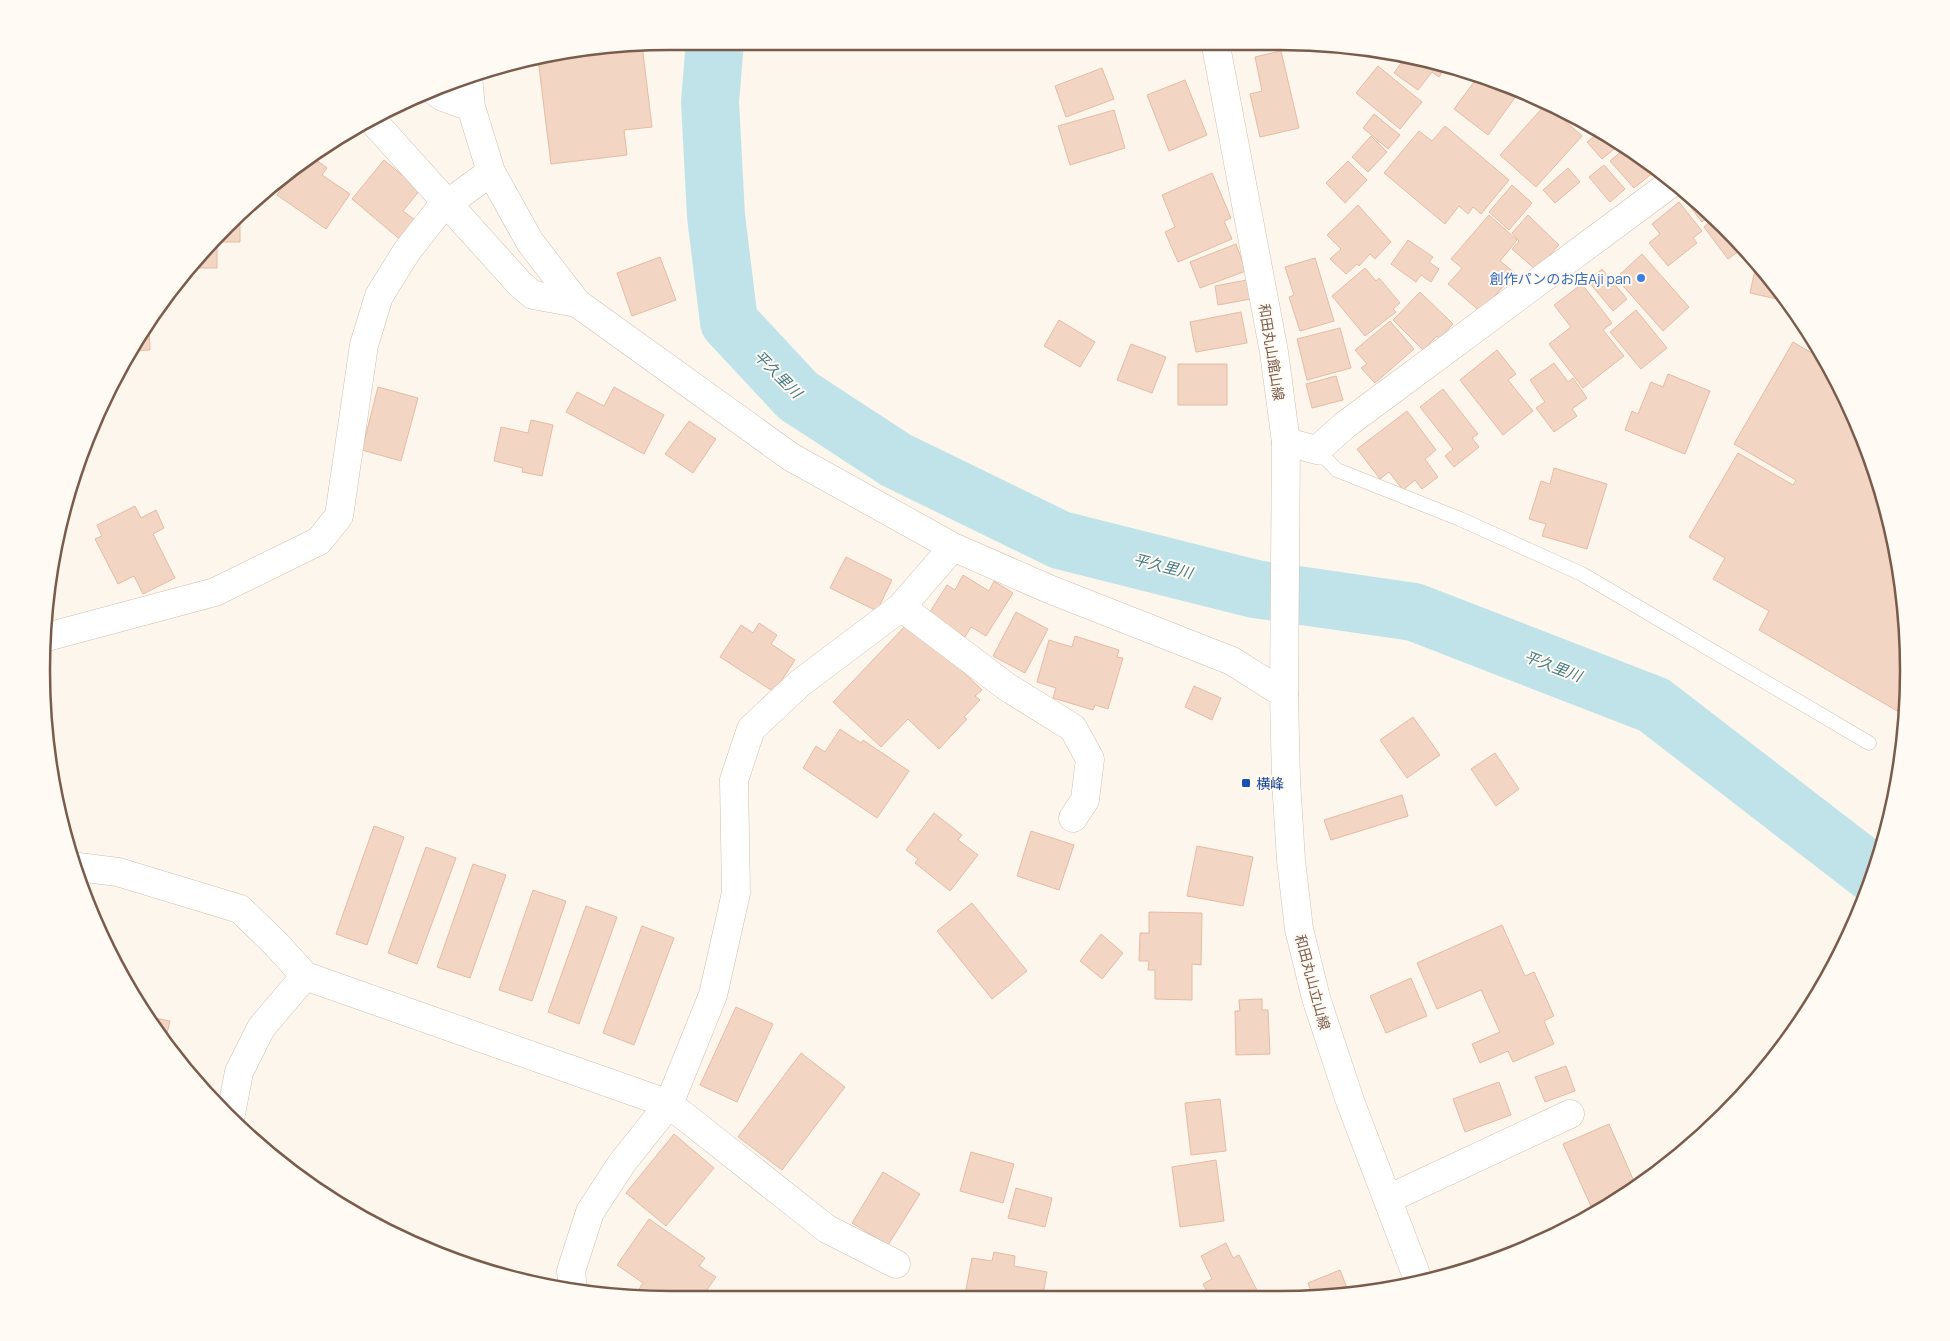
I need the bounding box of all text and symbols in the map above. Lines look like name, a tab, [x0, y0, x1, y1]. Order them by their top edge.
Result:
place label: 創作パンのお店Aji pan	[1489, 269, 1631, 288]
marker: 創作パンのお店Aji pan	[1635, 272, 1647, 284]
street label: 和田丸山館山線	[1255, 302, 1289, 402]
water label: 平久里川	[749, 345, 808, 404]
water label: 平久里川	[1131, 549, 1197, 584]
water label: 平久里川	[1521, 645, 1587, 687]
place label: 横峰	[1256, 774, 1284, 793]
marker: 横峰	[1240, 777, 1252, 789]
street label: 和田丸山立山線	[1291, 932, 1335, 1032]

